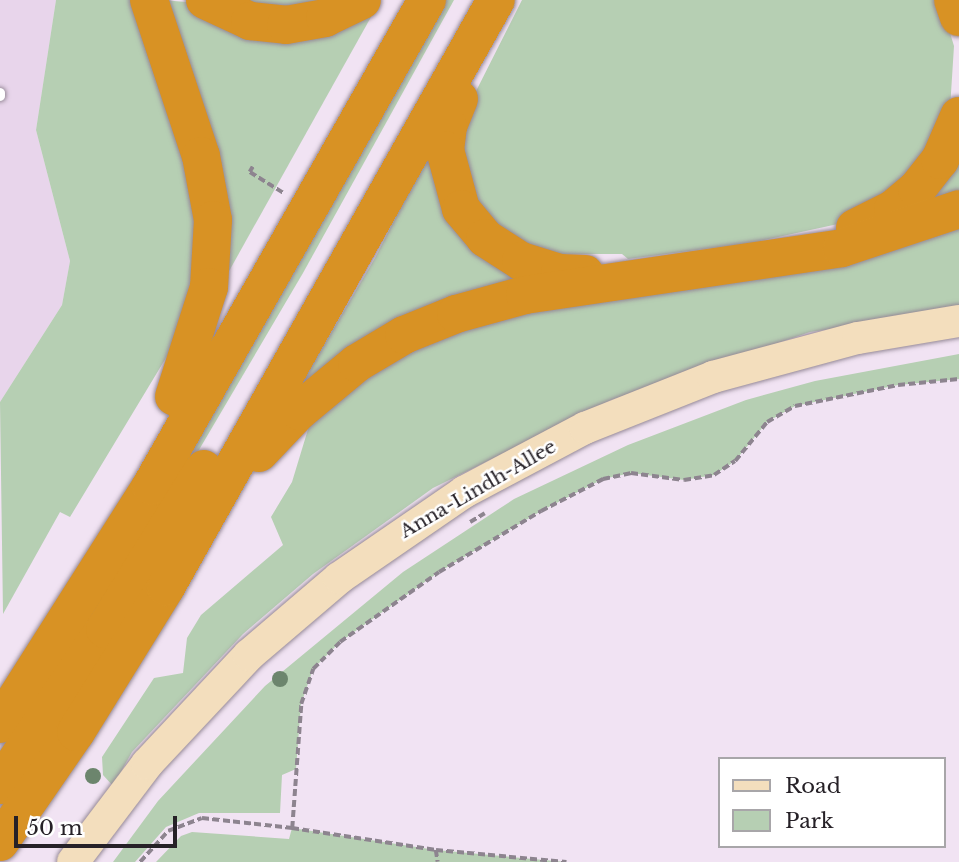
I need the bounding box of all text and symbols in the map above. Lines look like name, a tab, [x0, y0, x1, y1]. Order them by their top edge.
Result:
street label: Anna-Lindh-Allee	[396, 435, 560, 543]
legend	[718, 757, 945, 848]
text: Road	[785, 773, 841, 799]
scale bar	[18, 802, 180, 846]
text: Park	[785, 808, 834, 834]
text: 50 m	[27, 815, 82, 841]

